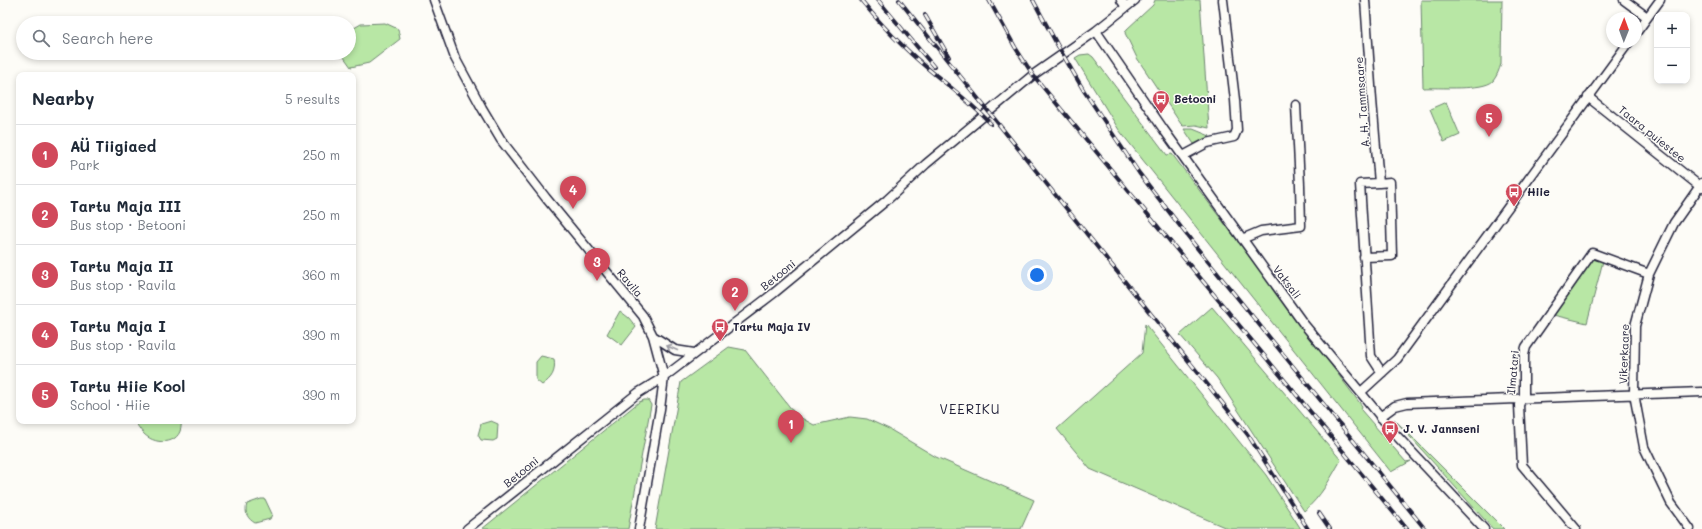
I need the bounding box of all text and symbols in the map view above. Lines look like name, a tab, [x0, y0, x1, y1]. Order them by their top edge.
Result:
north arrow	[1606, 12, 1642, 48]
map controls	[1654, 12, 1690, 84]
button: +	[1654, 12, 1690, 48]
search box	[16, 16, 356, 60]
icon: search	[30, 27, 52, 49]
text: Search here	[62, 28, 153, 48]
button: −	[1654, 48, 1690, 84]
street label: A. H. Tammsaare	[1351, 56, 1372, 148]
text: Nearby	[32, 87, 94, 109]
bus stop icon: Betooni	[1151, 89, 1171, 114]
text: 5 results	[285, 90, 340, 107]
place label: Betooni	[1174, 91, 1216, 106]
street label: Taara puiestee	[1616, 102, 1689, 166]
pin: 5	[1476, 104, 1502, 137]
text: AÜ Tiigiaed	[70, 136, 156, 156]
text: 1	[42, 146, 48, 163]
text: 250 m	[303, 146, 340, 163]
text: Park	[70, 156, 99, 173]
pin: 4	[560, 176, 586, 209]
bus stop icon: Hiie	[1504, 182, 1524, 207]
place label: Hiie	[1527, 184, 1550, 199]
text: Tartu Maja III	[70, 196, 181, 216]
text: 2	[41, 206, 49, 223]
text: 250 m	[303, 206, 340, 223]
text: Bus stop · Betooni	[70, 216, 186, 233]
pin: 3	[584, 248, 610, 281]
text: Tartu Maja II	[70, 256, 173, 276]
street label: Betooni	[757, 256, 798, 293]
street label: Vaksali	[1270, 262, 1305, 301]
street label: Ravila	[614, 265, 647, 300]
your location	[1027, 265, 1047, 285]
text: 3	[41, 266, 49, 283]
text: 360 m	[302, 266, 340, 283]
text: Bus stop · Ravila	[70, 276, 176, 293]
pin: 2	[722, 278, 748, 311]
text: Tartu Maja I	[70, 316, 166, 336]
bus stop icon: Tartu Maja IV	[710, 317, 730, 342]
place label: Tartu Maja IV	[733, 319, 811, 334]
street label: Vikerkaare	[1615, 323, 1632, 384]
text: 4	[41, 326, 49, 343]
text: 390 m	[302, 326, 340, 343]
text: Bus stop · Ravila	[70, 336, 176, 353]
one-way arrow	[667, 344, 679, 351]
street label: Ilmatari	[1503, 349, 1522, 394]
text: Tartu Hiie Kool	[70, 376, 185, 396]
text: 5	[41, 386, 49, 403]
text: 390 m	[302, 386, 340, 403]
text: School · Hiie	[70, 396, 150, 413]
district label: VEERIKU	[940, 400, 1000, 417]
pin: 1	[778, 410, 804, 443]
bus stop icon: J. V. Jannseni	[1380, 419, 1400, 444]
place label: J. V. Jannseni	[1403, 421, 1480, 436]
street label: Betooni	[500, 453, 541, 490]

